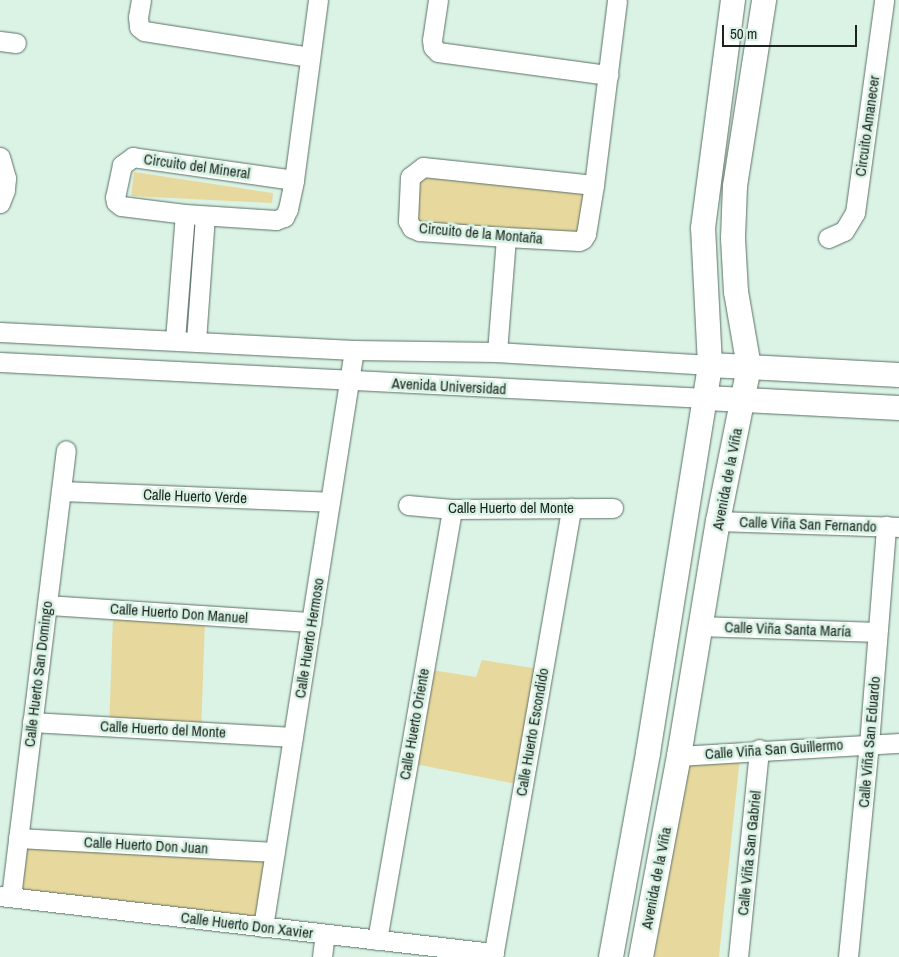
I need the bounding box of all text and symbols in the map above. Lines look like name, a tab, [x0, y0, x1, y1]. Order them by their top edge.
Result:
scale bar	[724, 15, 859, 47]
text: 50 m	[730, 23, 757, 44]
street label: Circuito Amanecer	[851, 74, 883, 178]
street label: Circuito del Mineral	[143, 150, 251, 182]
street label: Circuito de la Montaña	[418, 219, 544, 247]
street label: Avenida Universidad	[391, 374, 507, 398]
street label: Avenida de la Viña	[708, 426, 746, 532]
street label: Calle Huerto Verde	[143, 485, 247, 507]
street label: Calle Huerto del Monte	[448, 499, 574, 517]
street label: Calle Viña San Fernando	[739, 513, 877, 535]
street label: Calle Huerto Hermoso	[291, 577, 327, 699]
street label: Calle Huerto Don Manuel	[109, 599, 249, 627]
street label: Calle Huerto San Domingo	[20, 600, 56, 748]
street label: Calle Viña Santa María	[724, 618, 852, 640]
street label: Calle Huerto Escondido	[512, 666, 552, 798]
street label: Calle Huerto Oriente	[395, 667, 433, 781]
street label: Calle Viña San Eduardo	[854, 676, 884, 808]
street label: Calle Huerto del Monte	[100, 717, 226, 741]
street label: Calle Viña San Guillermo	[704, 735, 844, 763]
street label: Calle Viña San Gabriel	[733, 790, 765, 916]
street label: Avenida de la Viña	[637, 825, 675, 931]
street label: Calle Huerto Don Juan	[83, 833, 209, 857]
street label: Calle Huerto Don Xavier	[180, 908, 314, 942]

